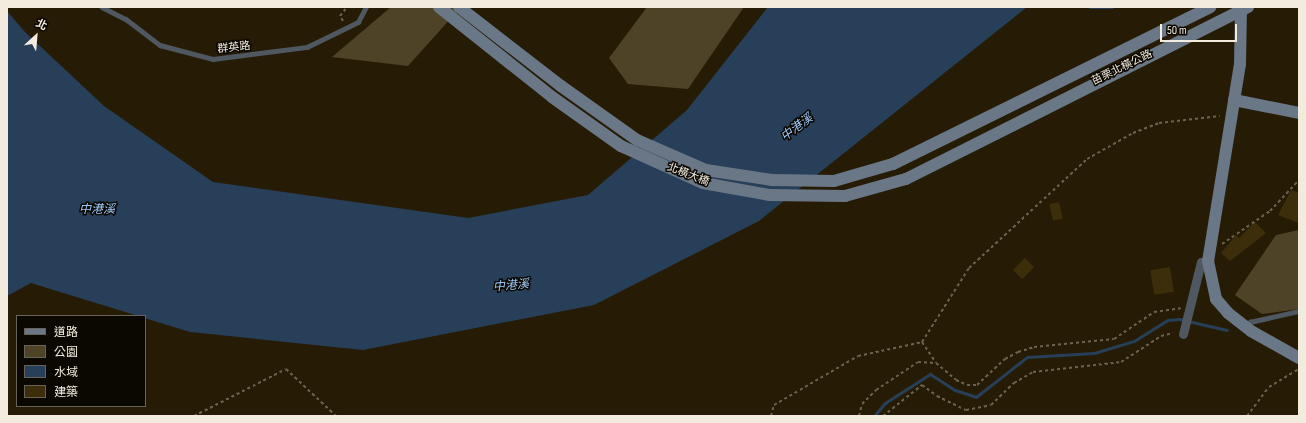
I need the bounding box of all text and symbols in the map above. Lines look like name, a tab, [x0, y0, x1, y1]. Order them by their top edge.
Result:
north arrow	[16, 16, 56, 56]
scale bar	[1162, 16, 1239, 42]
text: 北	[34, 17, 49, 33]
text: 50 m	[1167, 23, 1187, 38]
street label: 群英路	[217, 40, 251, 56]
street label: 苗栗北橫公路	[1089, 48, 1155, 88]
water label: 中港溪	[778, 111, 816, 145]
street label: 北橫大橋	[665, 161, 711, 189]
water label: 中港溪	[79, 203, 115, 217]
water label: 中港溪	[492, 277, 530, 295]
legend	[16, 315, 146, 407]
text: 道路	[54, 325, 78, 340]
text: 公園	[54, 345, 78, 360]
text: 水域	[54, 365, 78, 380]
text: 建築	[54, 385, 78, 400]

